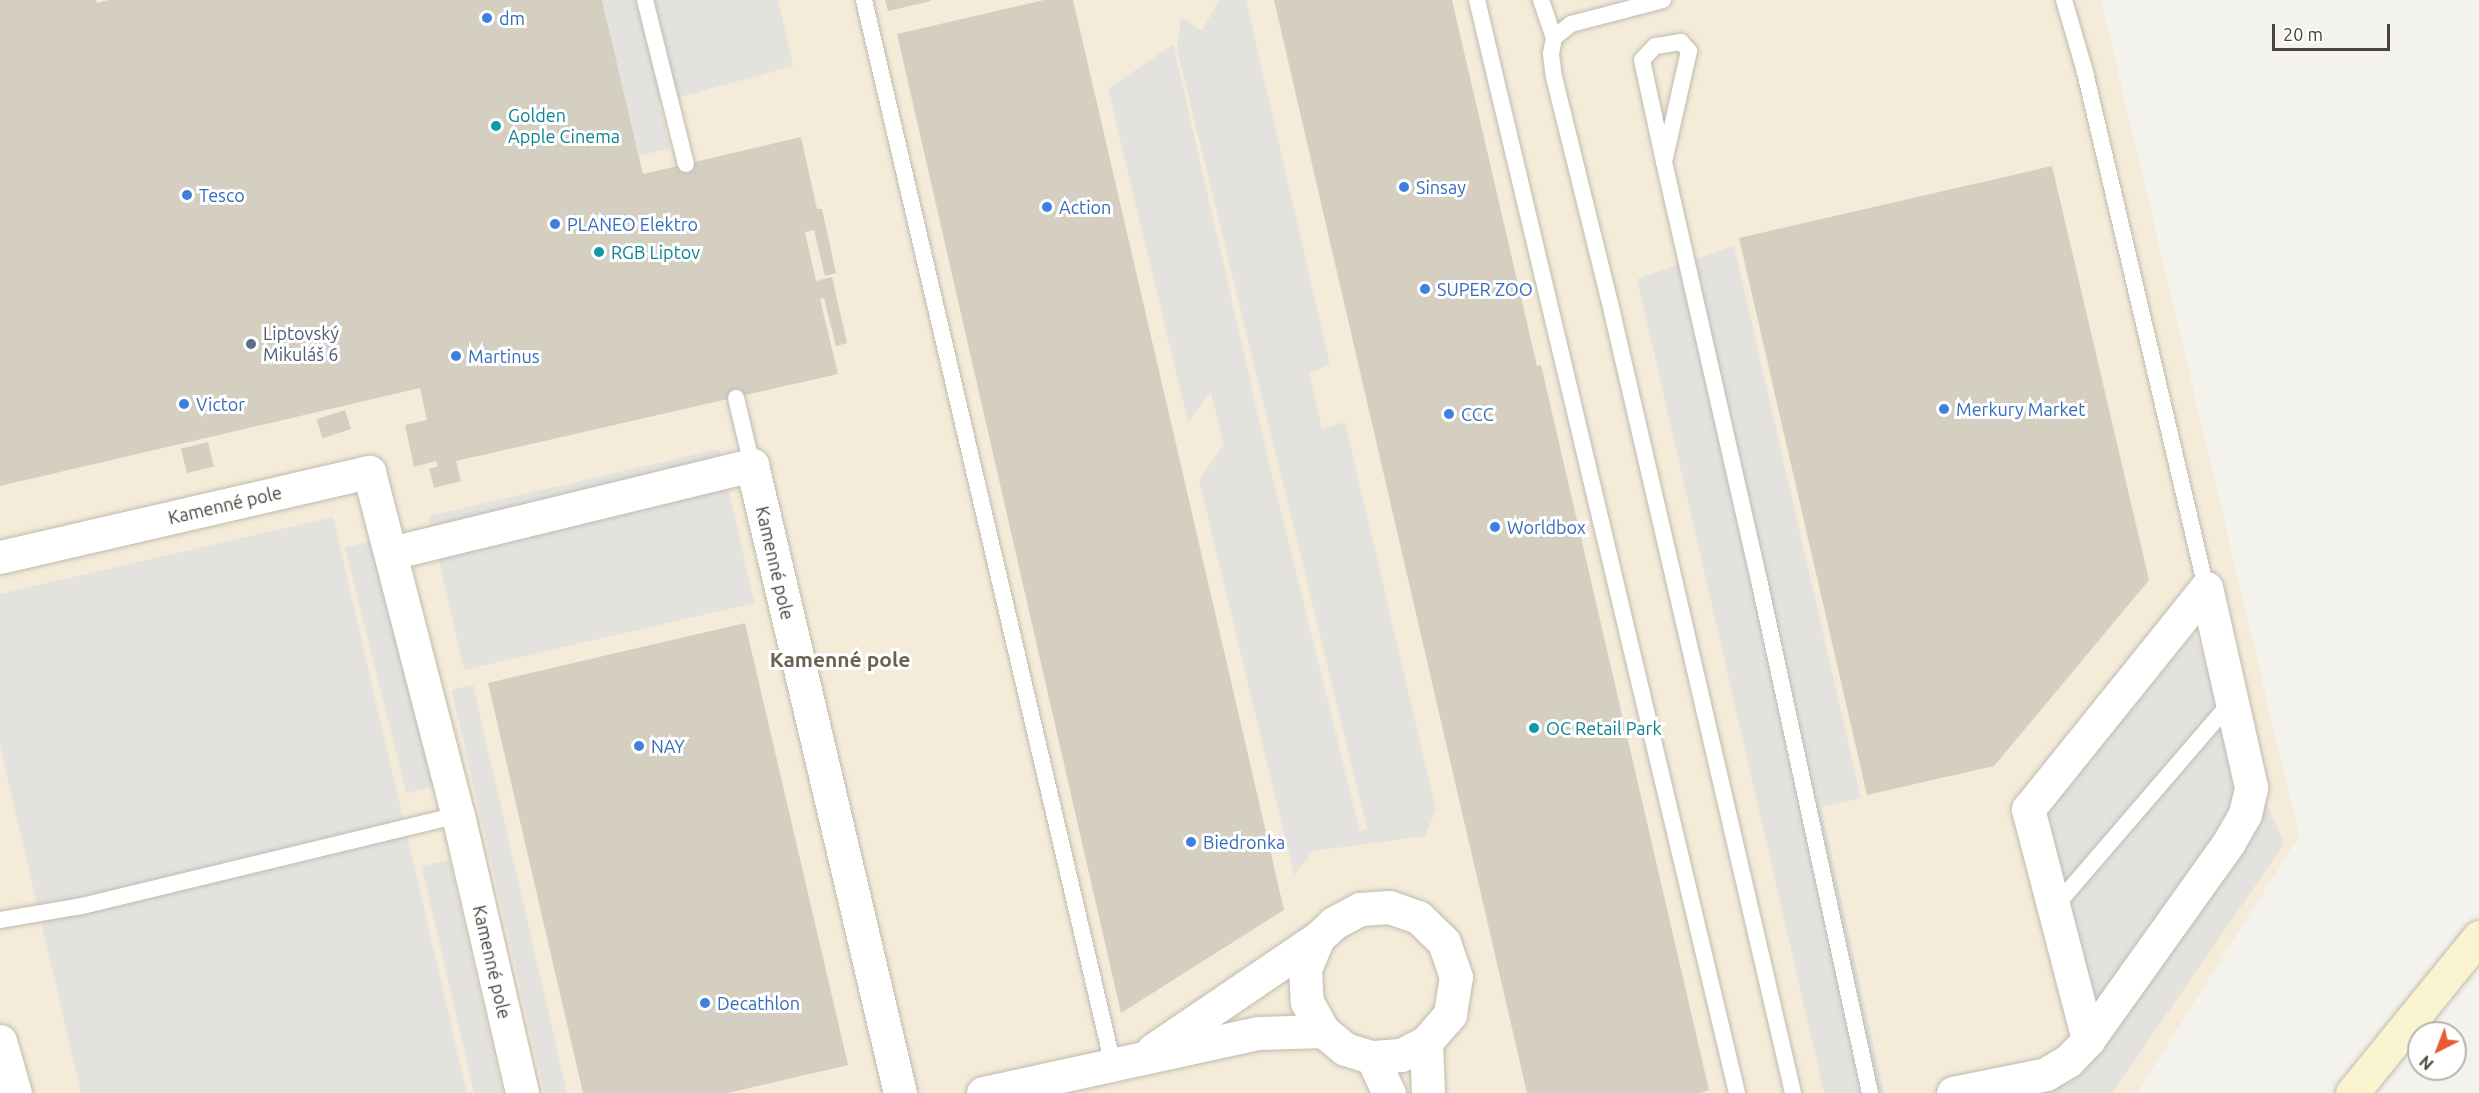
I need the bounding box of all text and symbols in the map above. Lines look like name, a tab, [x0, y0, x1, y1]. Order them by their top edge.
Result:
place label: dm	[499, 7, 525, 29]
marker: dm	[480, 11, 494, 25]
scale bar	[2275, 12, 2394, 50]
text: 20 m	[2283, 24, 2323, 44]
place label: Golden Apple Cinema	[508, 105, 620, 148]
marker: Golden Apple Cinema	[489, 119, 503, 133]
place label: Sinsay	[1416, 176, 1466, 198]
marker: Sinsay	[1397, 180, 1411, 194]
place label: Tesco	[199, 184, 245, 206]
marker: Tesco	[180, 188, 194, 202]
place label: Action	[1059, 196, 1111, 218]
marker: Action	[1040, 200, 1054, 214]
place label: PLANEO Elektro	[567, 213, 698, 235]
marker: PLANEO Elektro	[548, 217, 562, 231]
place label: RGB Liptov	[611, 241, 700, 263]
marker: RGB Liptov	[592, 245, 606, 259]
place label: SUPER ZOO	[1437, 278, 1533, 300]
marker: SUPER ZOO	[1418, 282, 1432, 296]
place label: Liptovský Mikuláš 6	[263, 323, 339, 366]
marker: Liptovský Mikuláš 6	[244, 337, 258, 351]
place label: Martinus	[468, 345, 540, 367]
marker: Martinus	[449, 349, 463, 363]
place label: Victor	[196, 393, 245, 415]
marker: Victor	[177, 397, 191, 411]
place label: Merkury Market	[1956, 398, 2085, 420]
marker: Merkury Market	[1937, 402, 1951, 416]
place label: CCC	[1461, 403, 1494, 425]
marker: CCC	[1442, 407, 1456, 421]
street label: Kamenné pole	[166, 481, 284, 529]
street label: Kamenné pole	[751, 504, 799, 622]
place label: Worldbox	[1507, 516, 1586, 538]
marker: Worldbox	[1488, 520, 1502, 534]
district label: Kamenné pole	[770, 646, 910, 672]
place label: OC Retail Park	[1546, 717, 1662, 739]
marker: OC Retail Park	[1527, 721, 1541, 735]
place label: NAY	[651, 735, 685, 757]
marker: NAY	[632, 739, 646, 753]
place label: Biedronka	[1203, 831, 1285, 853]
marker: Biedronka	[1184, 835, 1198, 849]
street label: Kamenné pole	[468, 903, 516, 1021]
place label: Decathlon	[717, 992, 800, 1014]
marker: Decathlon	[698, 996, 712, 1010]
north arrow	[2407, 1021, 2467, 1081]
text: N	[2416, 1052, 2437, 1074]

